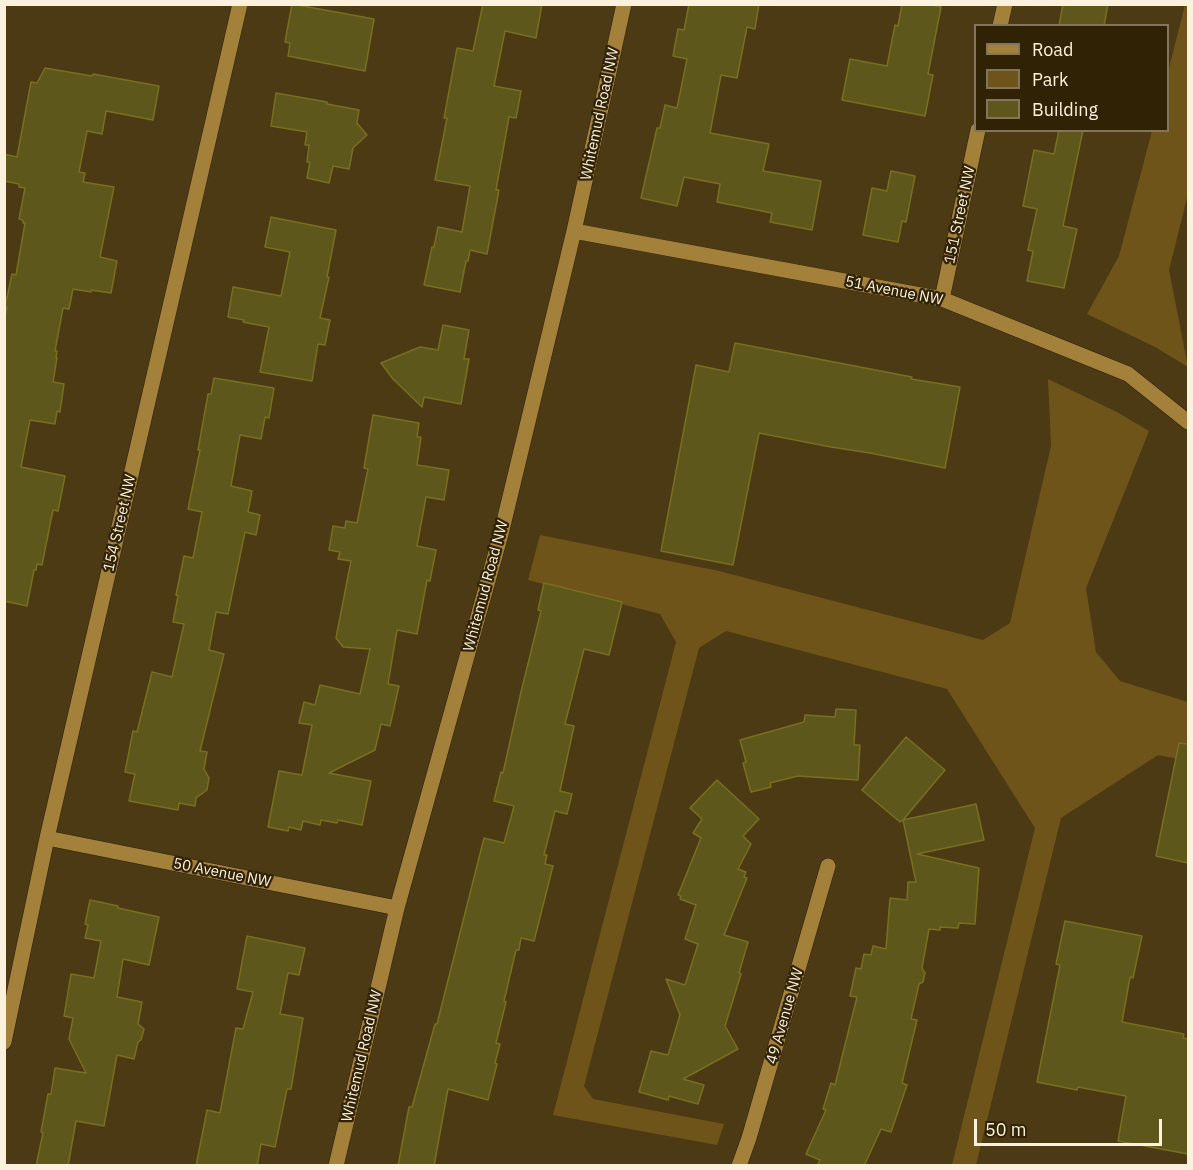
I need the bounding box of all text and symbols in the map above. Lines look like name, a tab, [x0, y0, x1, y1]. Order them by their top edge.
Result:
legend	[974, 24, 1169, 132]
text: Road	[1032, 38, 1073, 61]
street label: Whitemud Road NW	[577, 46, 623, 182]
text: Park	[1032, 68, 1068, 91]
text: Building	[1032, 98, 1098, 121]
street label: 151 Street NW	[941, 165, 979, 265]
street label: 51 Avenue NW	[844, 273, 944, 309]
street label: 154 Street NW	[100, 473, 140, 573]
street label: Whitemud Road NW	[460, 519, 512, 653]
street label: 50 Avenue NW	[172, 855, 272, 891]
street label: 49 Avenue NW	[763, 966, 807, 1066]
street label: Whitemud Road NW	[338, 988, 386, 1124]
scale bar	[977, 1107, 1164, 1145]
text: 50 m	[985, 1118, 1027, 1141]

